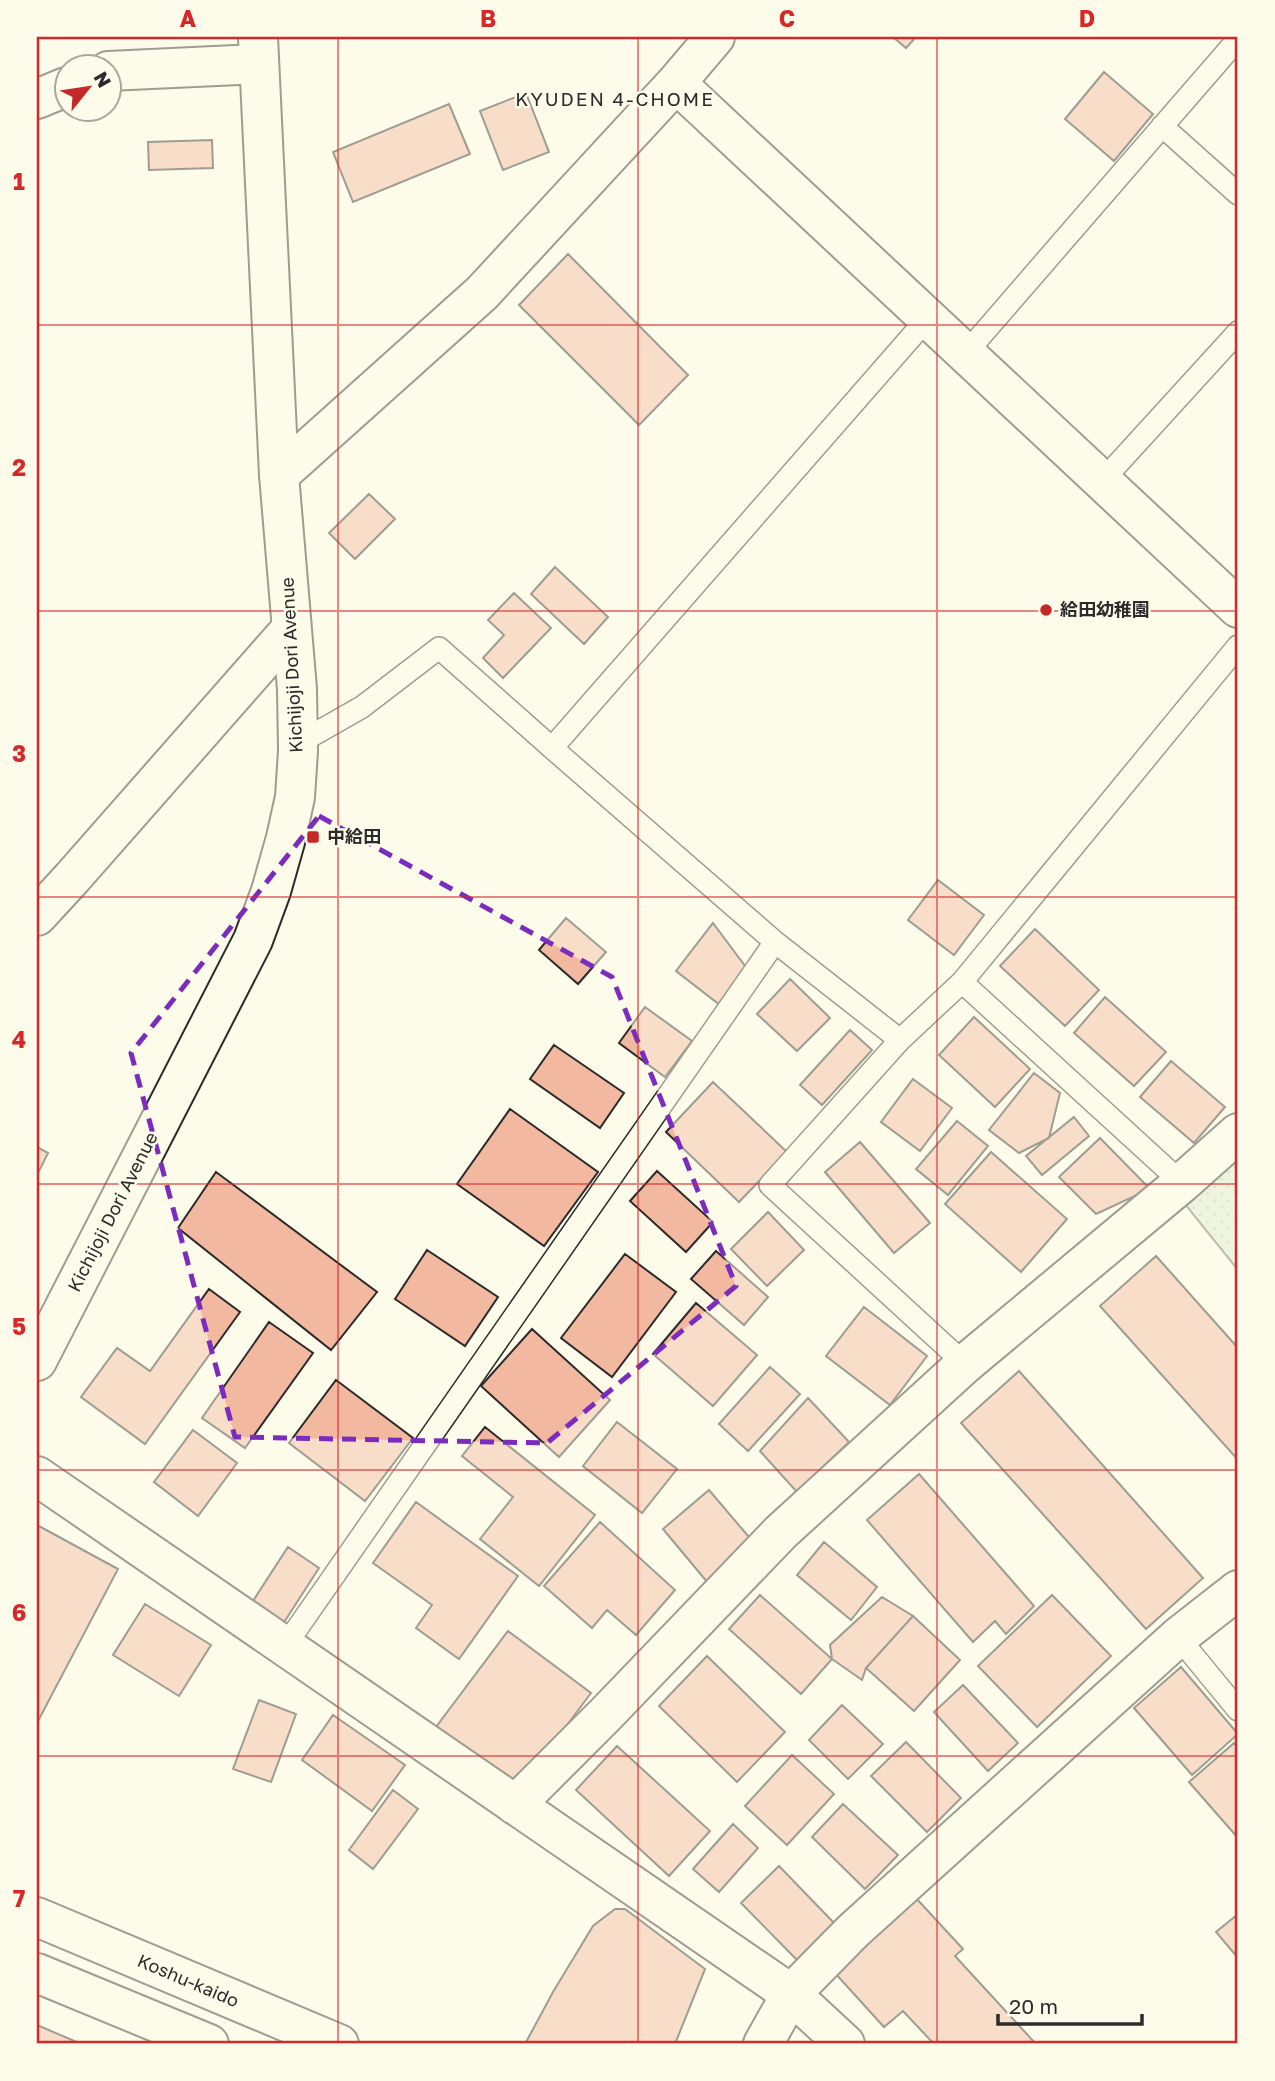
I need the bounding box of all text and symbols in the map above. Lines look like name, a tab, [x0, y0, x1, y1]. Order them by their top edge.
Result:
text: A	[180, 4, 197, 32]
text: B	[480, 4, 496, 32]
text: C	[779, 4, 795, 32]
text: D	[1079, 4, 1095, 32]
north arrow	[52, 52, 122, 122]
text: N	[90, 67, 117, 91]
district label: KYUDEN 4-CHOME	[515, 87, 715, 110]
text: 1	[13, 167, 25, 195]
text: 2	[12, 453, 26, 481]
street label: Kichijoji Dori Avenue	[275, 577, 307, 754]
place label: 給田幼稚園	[1060, 598, 1150, 620]
marker: 給田幼稚園	[1038, 602, 1054, 618]
text: 3	[12, 739, 26, 767]
place label: 中給田	[327, 825, 381, 847]
marker: 中給田	[305, 829, 321, 845]
text: 4	[12, 1025, 26, 1053]
street label: Kichijoji Dori Avenue	[62, 1128, 162, 1295]
text: 5	[12, 1312, 26, 1340]
text: 6	[12, 1598, 26, 1626]
text: 7	[13, 1884, 25, 1912]
street label: Koshu-kaido	[134, 1949, 242, 2011]
scale bar	[998, 1983, 1142, 2027]
text: 20 m	[1009, 1993, 1058, 2019]

